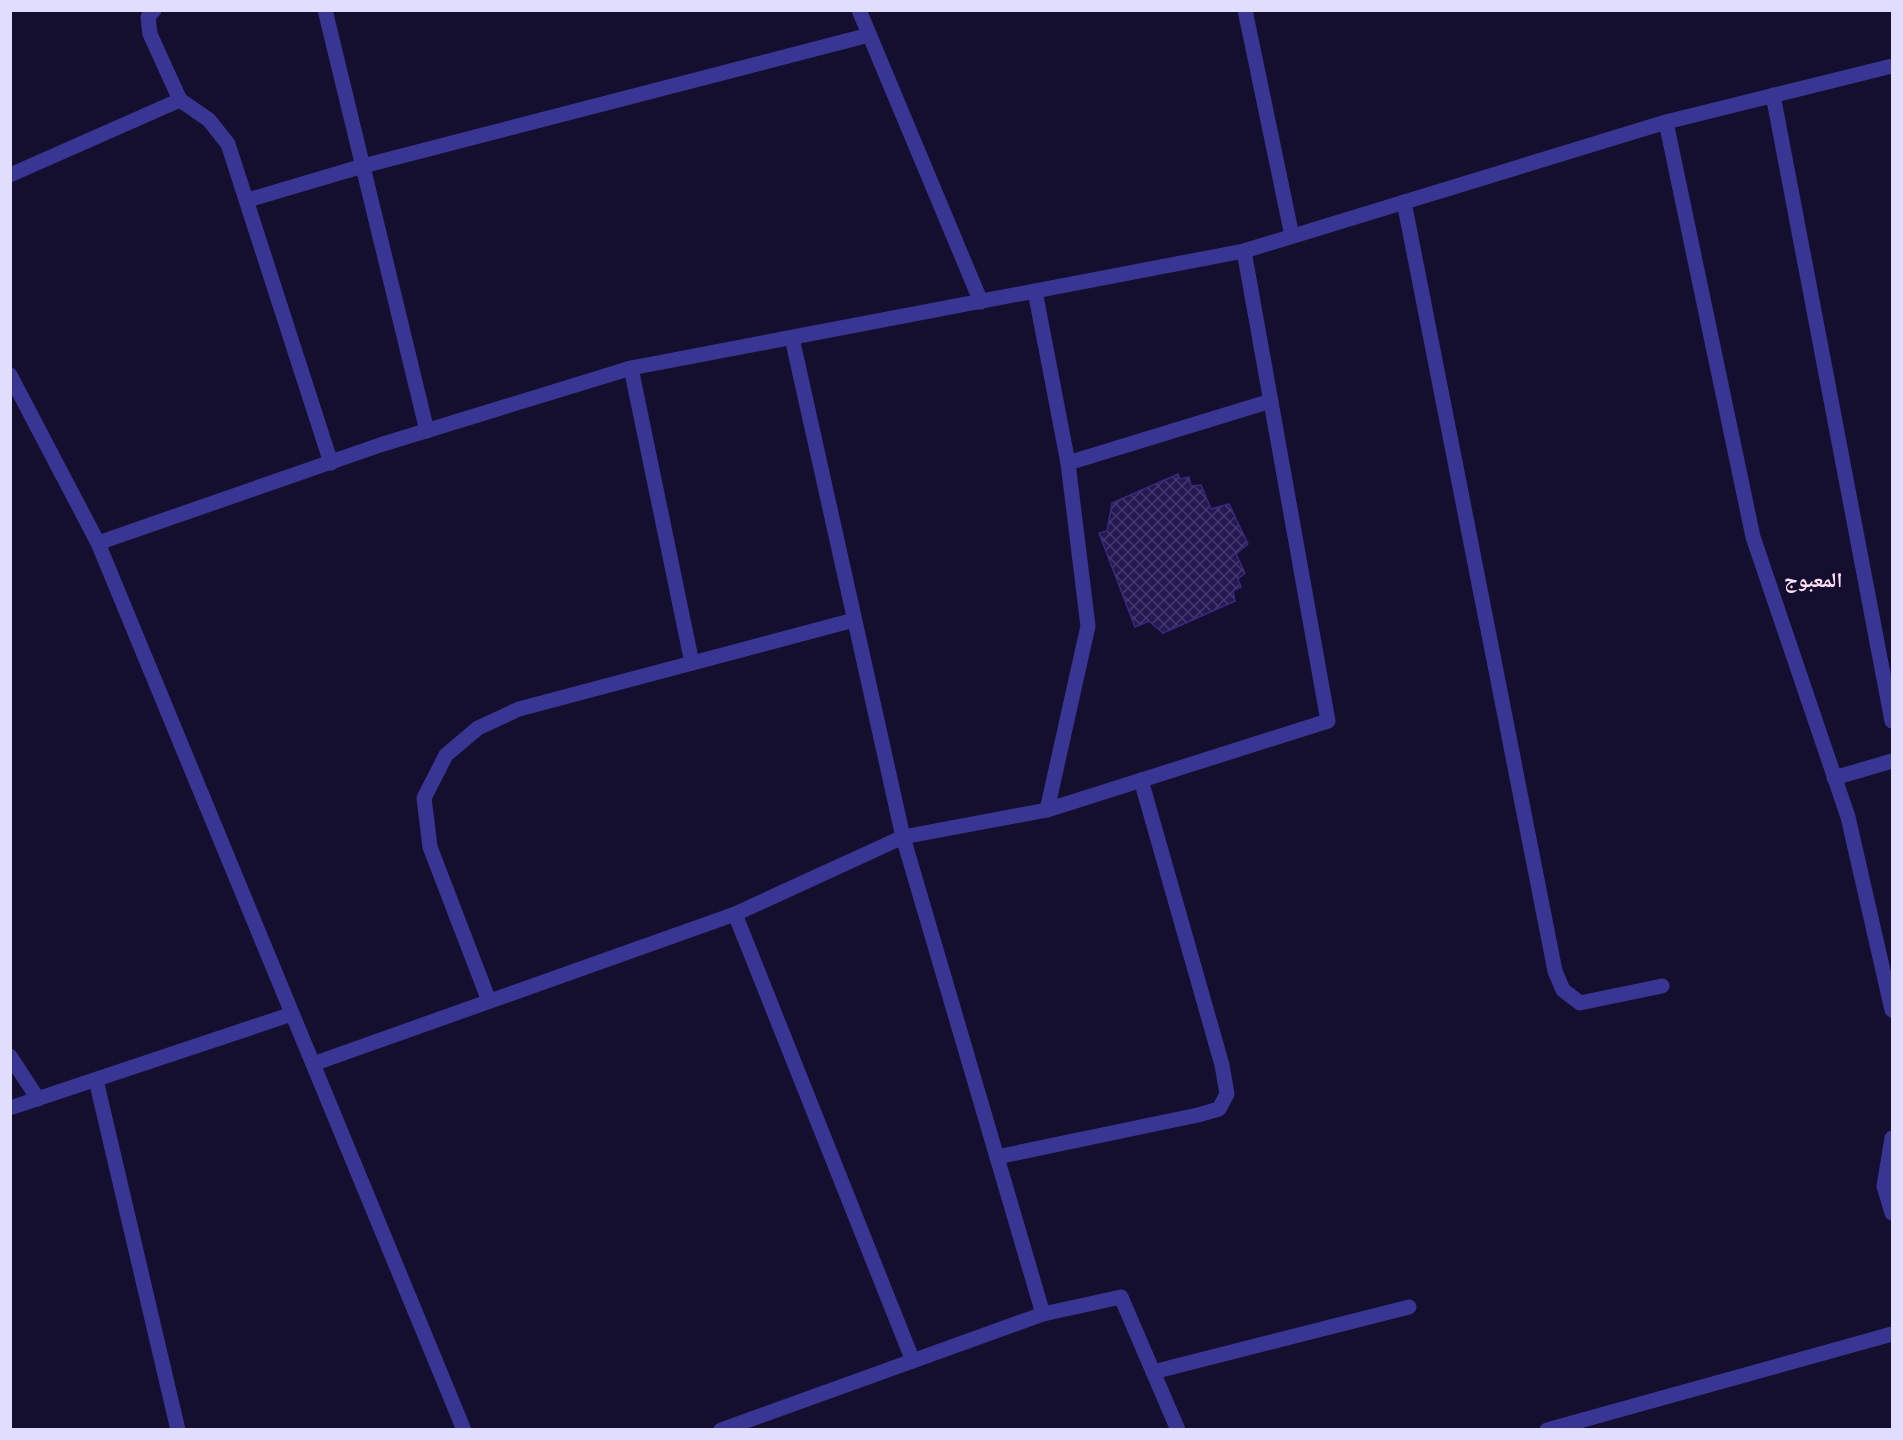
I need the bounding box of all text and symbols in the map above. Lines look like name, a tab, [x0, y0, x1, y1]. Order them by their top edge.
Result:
district label: المعبوج	[1784, 567, 1842, 593]

